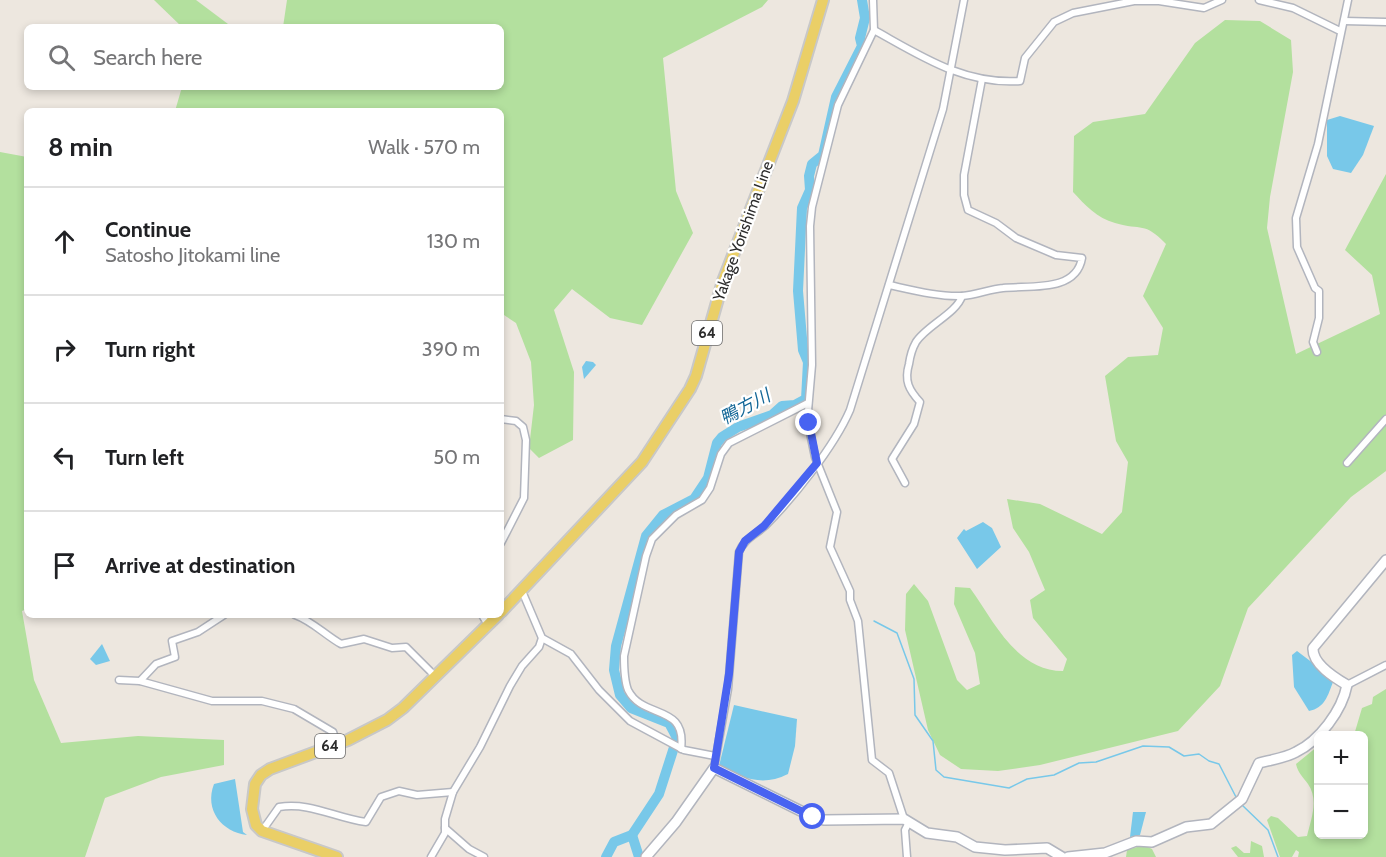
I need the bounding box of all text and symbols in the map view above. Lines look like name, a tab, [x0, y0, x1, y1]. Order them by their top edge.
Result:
search box	[24, 24, 504, 90]
icon: search	[45, 41, 78, 74]
text: Search here	[93, 44, 202, 71]
text: 8 min	[48, 131, 113, 163]
text: Walk · 570 m	[368, 135, 480, 159]
street label: Yakage Yorishima Line	[708, 158, 777, 305]
text: Continue	[105, 216, 191, 243]
icon: ahead	[48, 225, 81, 258]
text: 130 m	[427, 229, 480, 253]
text: Satosho Jitokami line	[105, 243, 280, 267]
road number: 64	[692, 321, 722, 345]
icon: right	[48, 333, 81, 366]
text: Turn right	[105, 336, 195, 363]
text: 390 m	[422, 337, 480, 361]
water label: 鴨方川	[716, 384, 776, 429]
route end	[795, 409, 821, 435]
icon: left	[48, 441, 81, 474]
text: Turn left	[105, 444, 184, 471]
text: 50 m	[433, 445, 480, 469]
icon: arrive	[48, 549, 81, 582]
text: Arrive at destination	[105, 552, 295, 579]
map controls	[1314, 731, 1368, 839]
button: +	[1314, 731, 1368, 785]
road number: 64	[315, 734, 345, 758]
button: −	[1314, 785, 1368, 839]
route start	[799, 803, 825, 829]

